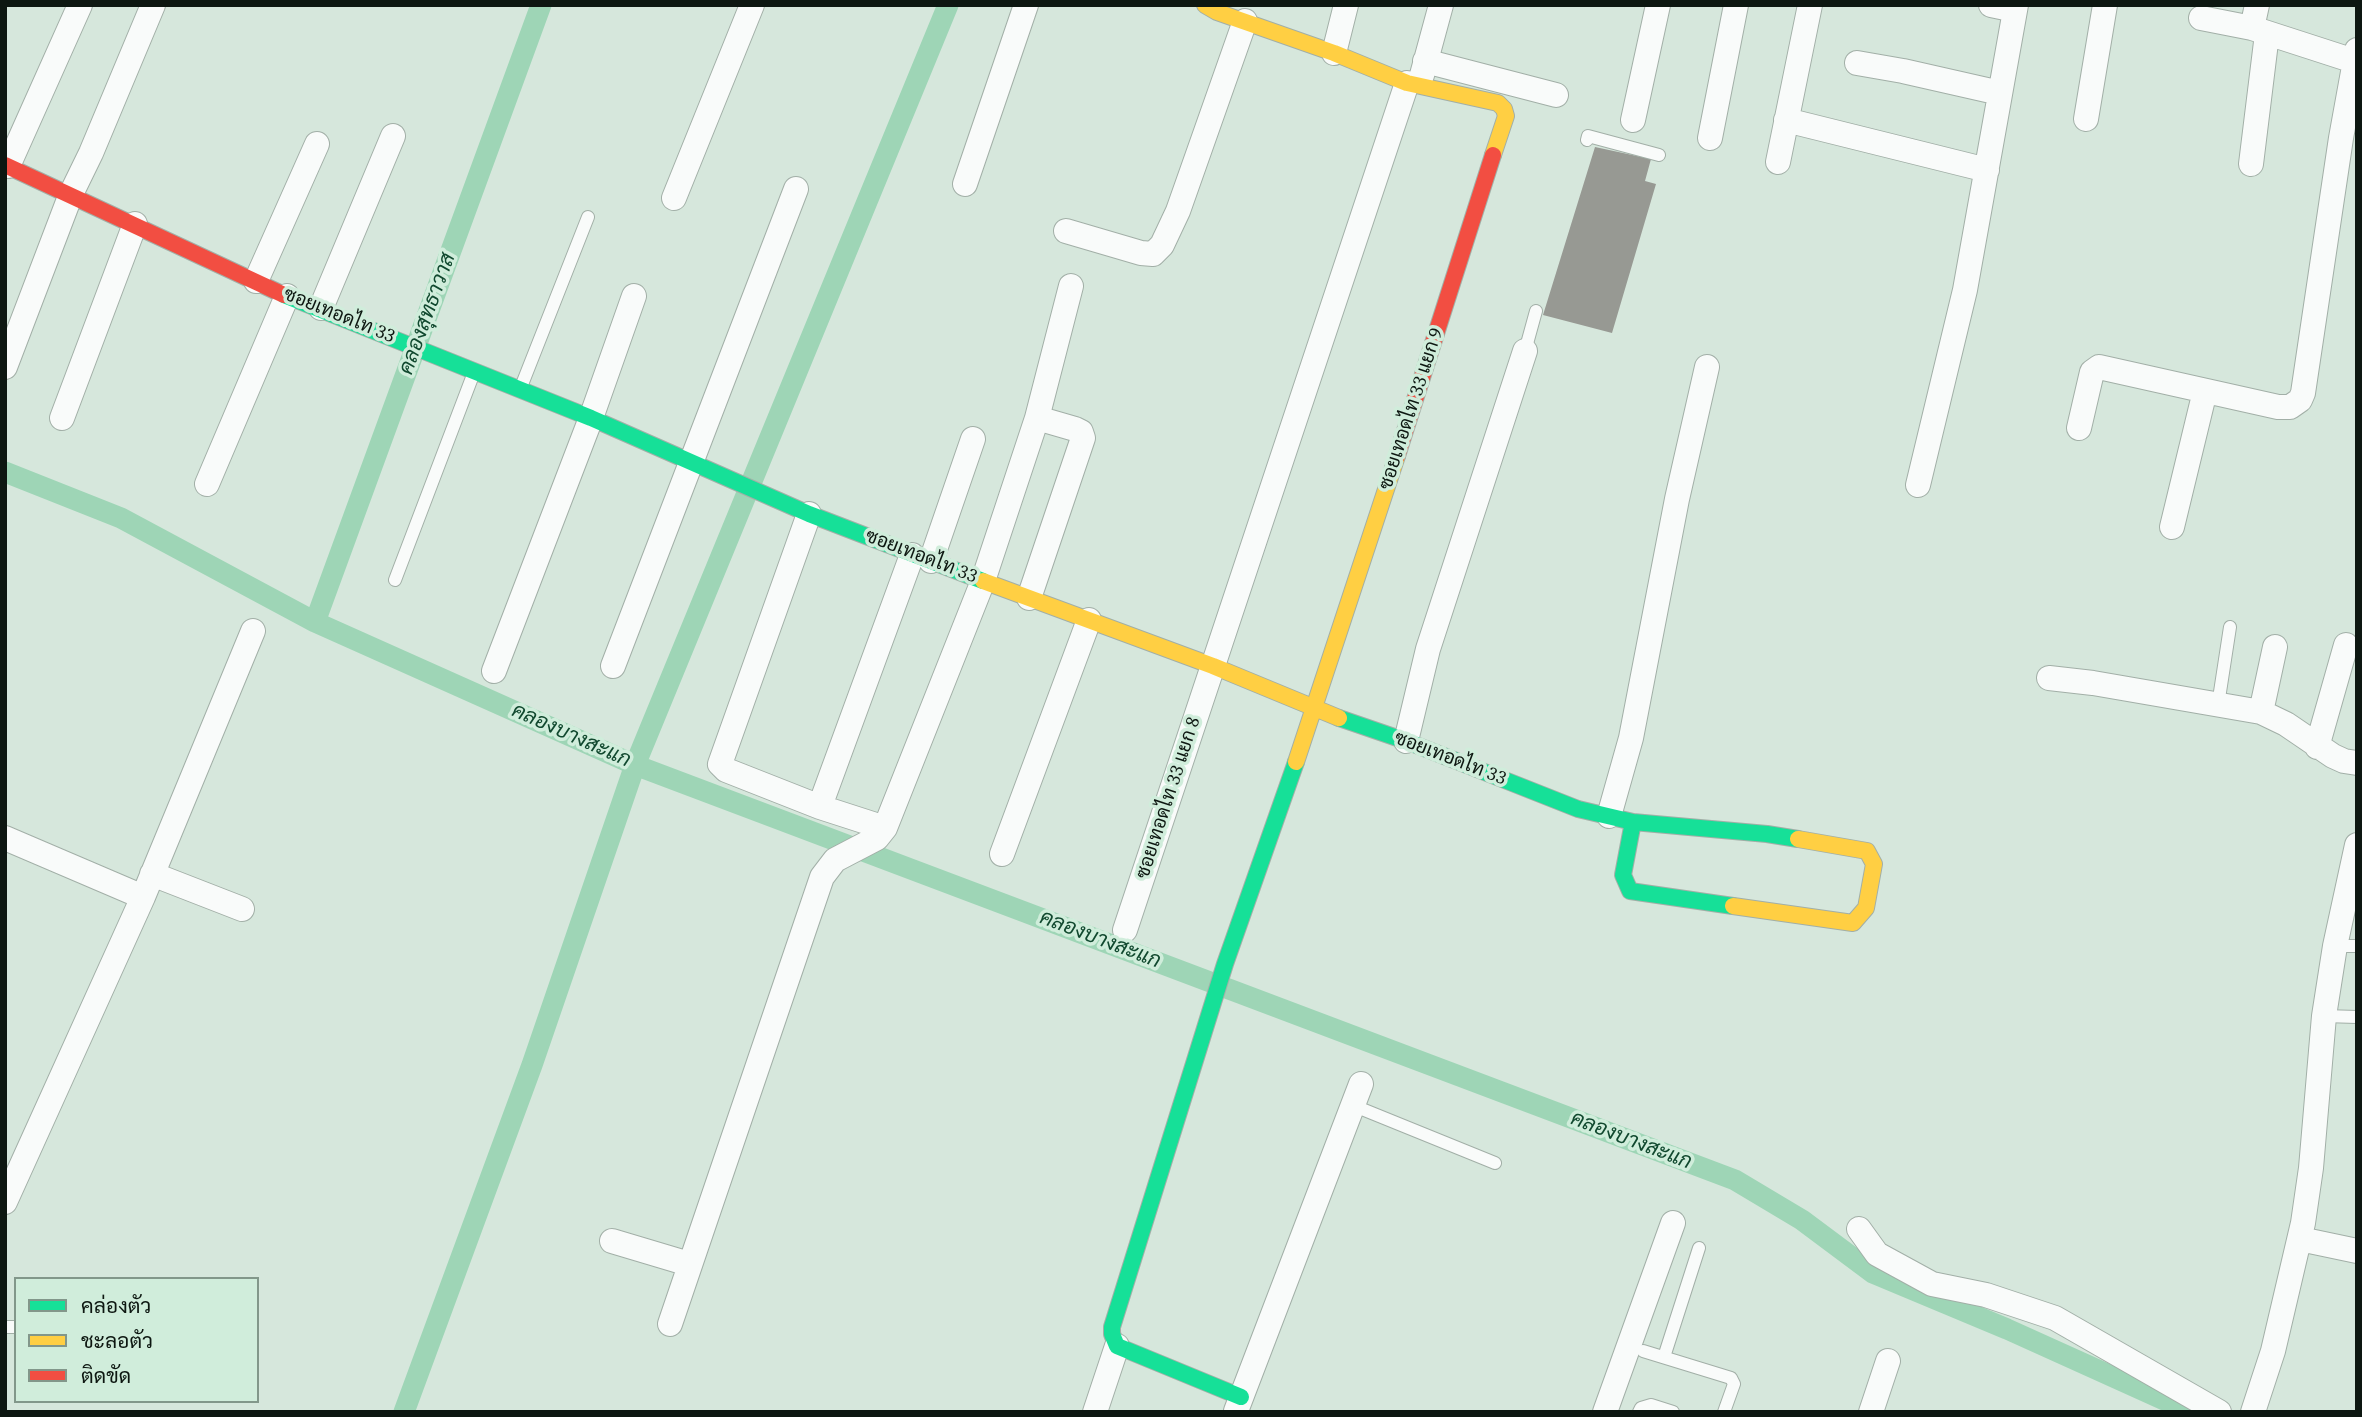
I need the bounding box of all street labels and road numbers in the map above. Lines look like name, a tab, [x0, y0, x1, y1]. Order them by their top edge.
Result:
street label: ซอยเทอดไท 33	[280, 283, 398, 349]
street label: ซอยเทอดไท 33 แยก 9	[1375, 325, 1449, 493]
street label: ซอยเทอดไท 33	[862, 525, 980, 589]
street label: ซอยเทอดไท 33 แยก 8	[1132, 714, 1206, 882]
street label: ซอยเทอดไท 33	[1391, 727, 1509, 791]

